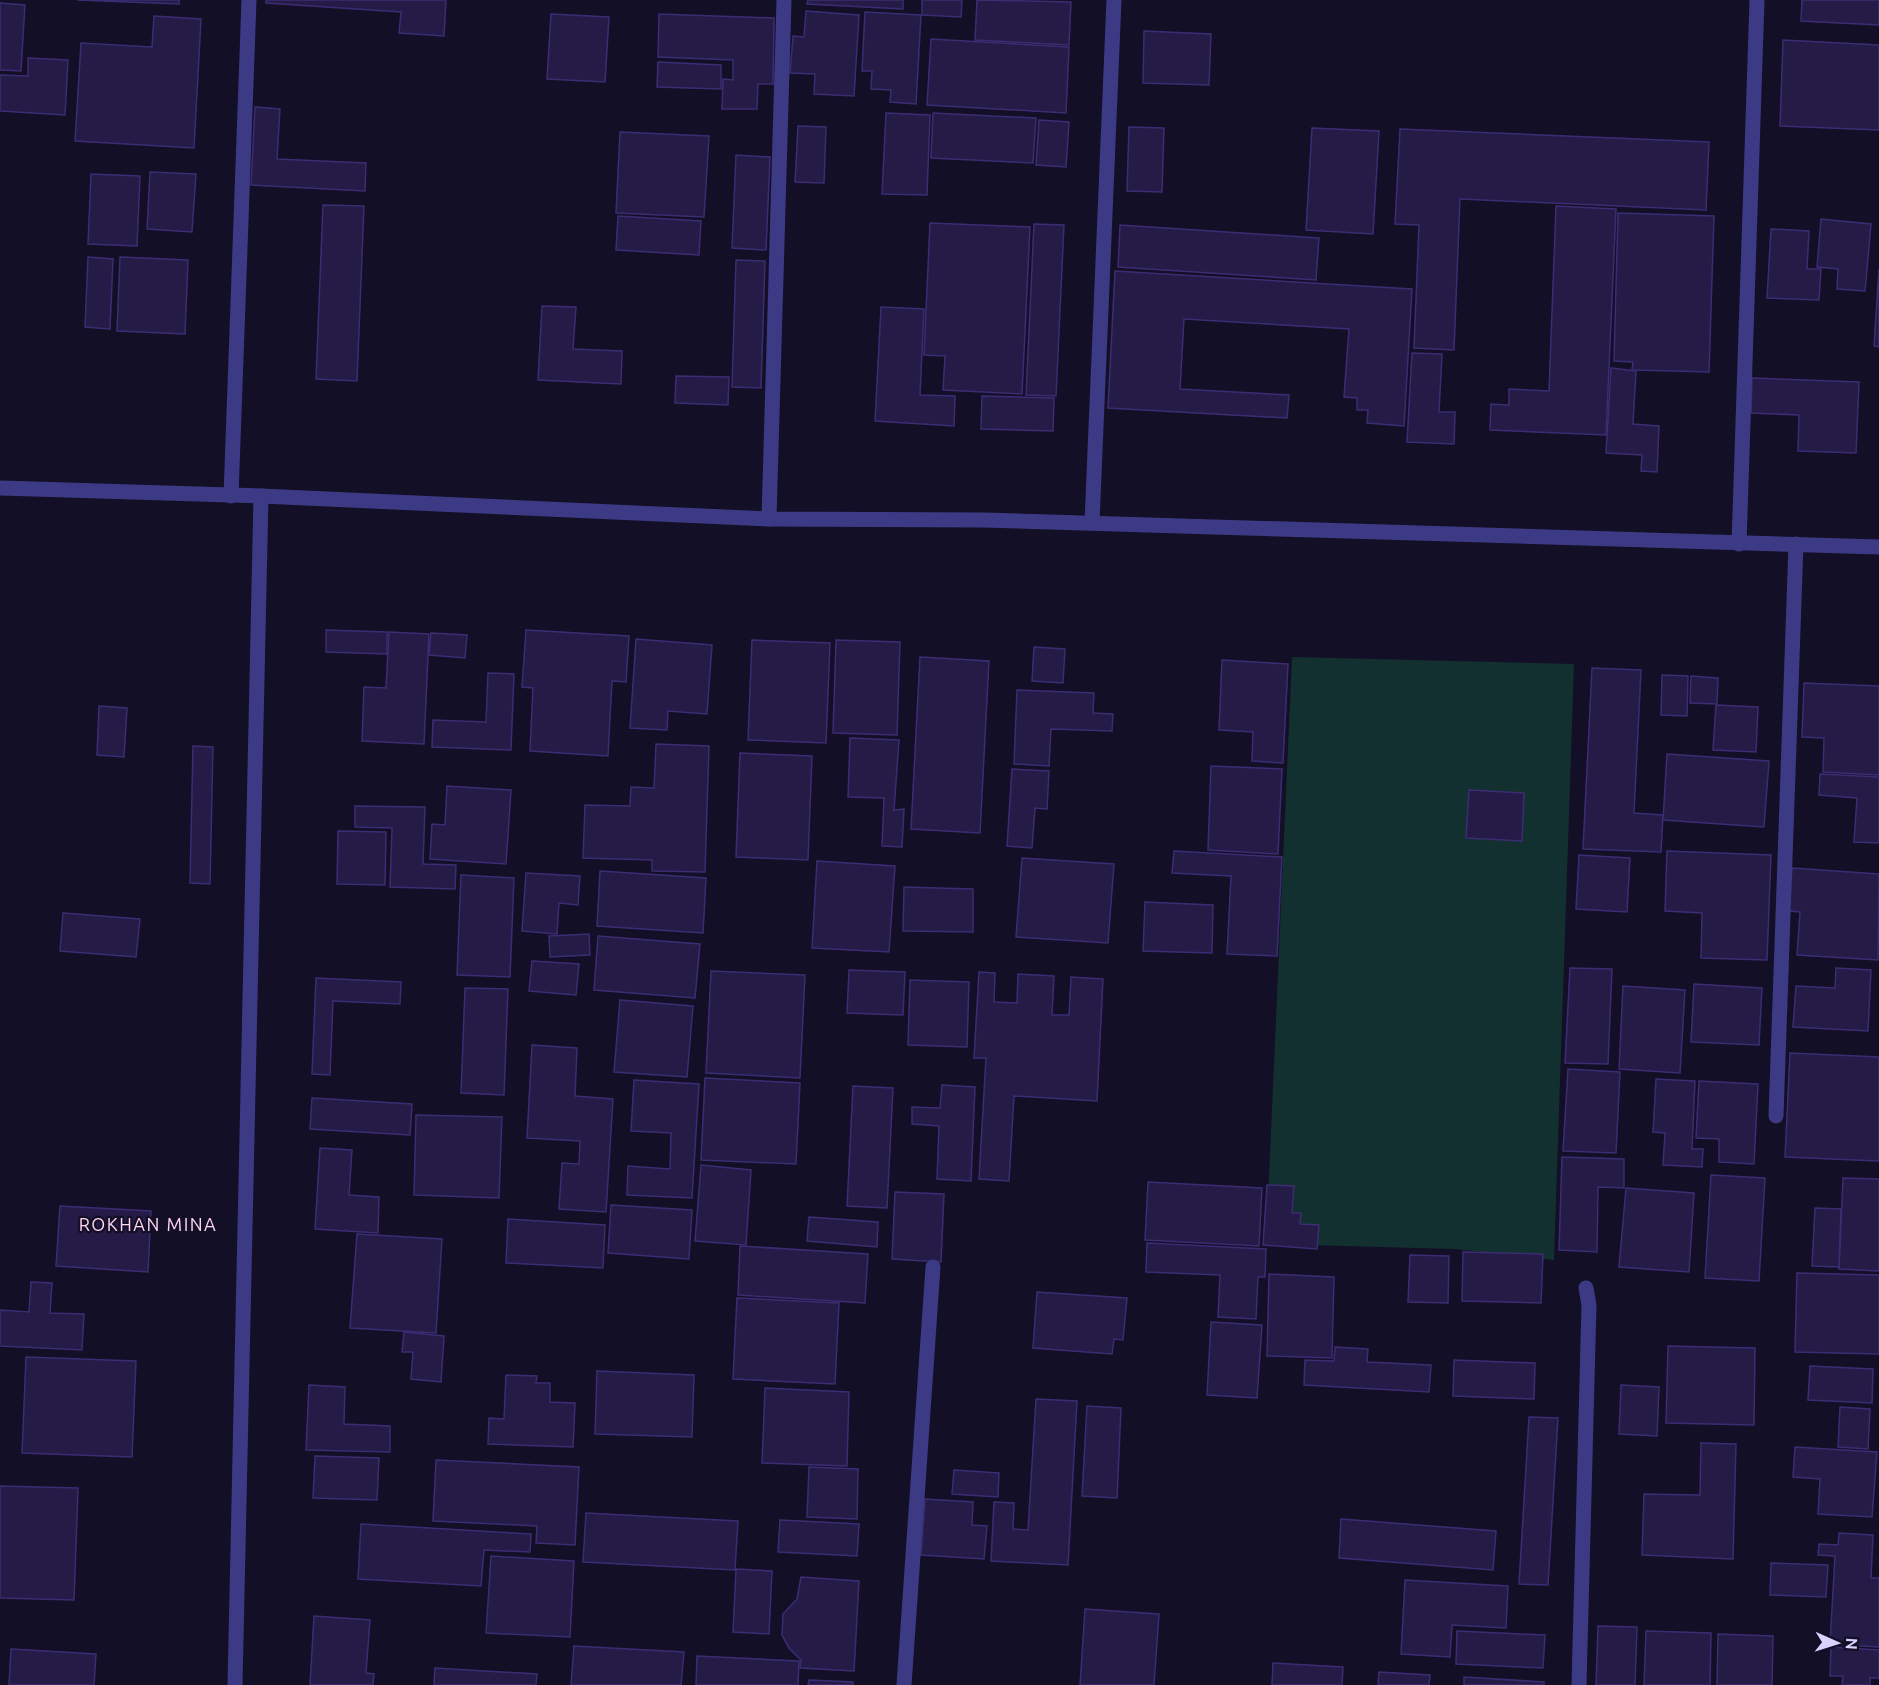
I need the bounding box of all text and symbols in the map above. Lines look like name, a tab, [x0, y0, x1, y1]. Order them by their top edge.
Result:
district label: ROKHAN MINA	[79, 1214, 217, 1234]
north arrow	[1807, 1613, 1867, 1673]
text: N	[1843, 1637, 1861, 1650]

